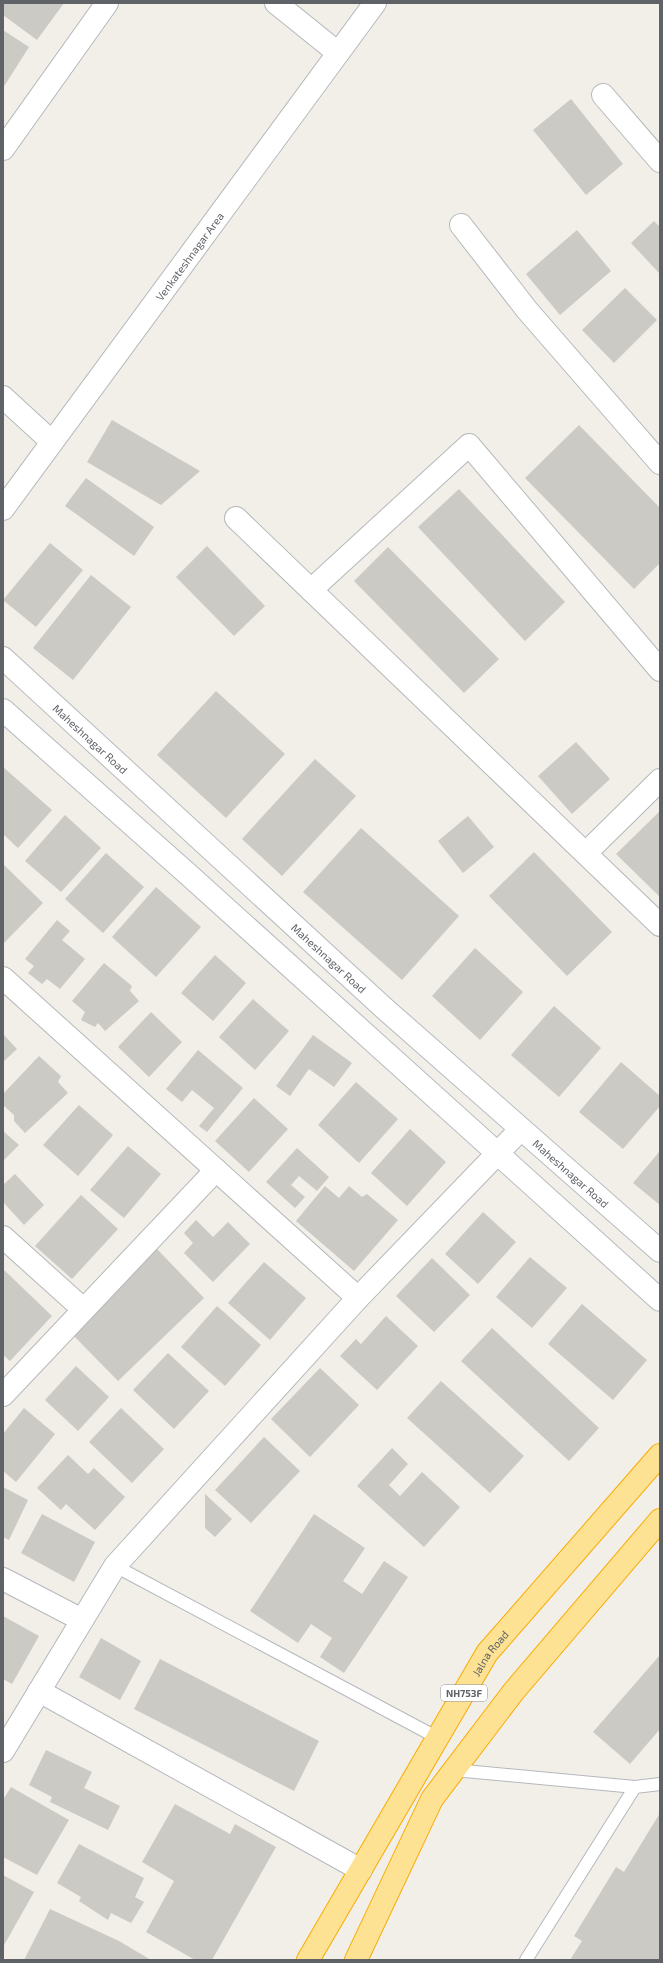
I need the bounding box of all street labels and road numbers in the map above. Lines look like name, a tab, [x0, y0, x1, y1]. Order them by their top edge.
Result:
street label: Venkateshnagar Area	[152, 209, 226, 303]
street label: Maheshnagar Road	[51, 701, 131, 776]
street label: Maheshnagar Road	[289, 920, 369, 995]
street label: Maheshnagar Road	[531, 1136, 612, 1210]
street label: Jalna Road	[469, 1627, 511, 1678]
road number: NH753F	[441, 1685, 487, 1701]

